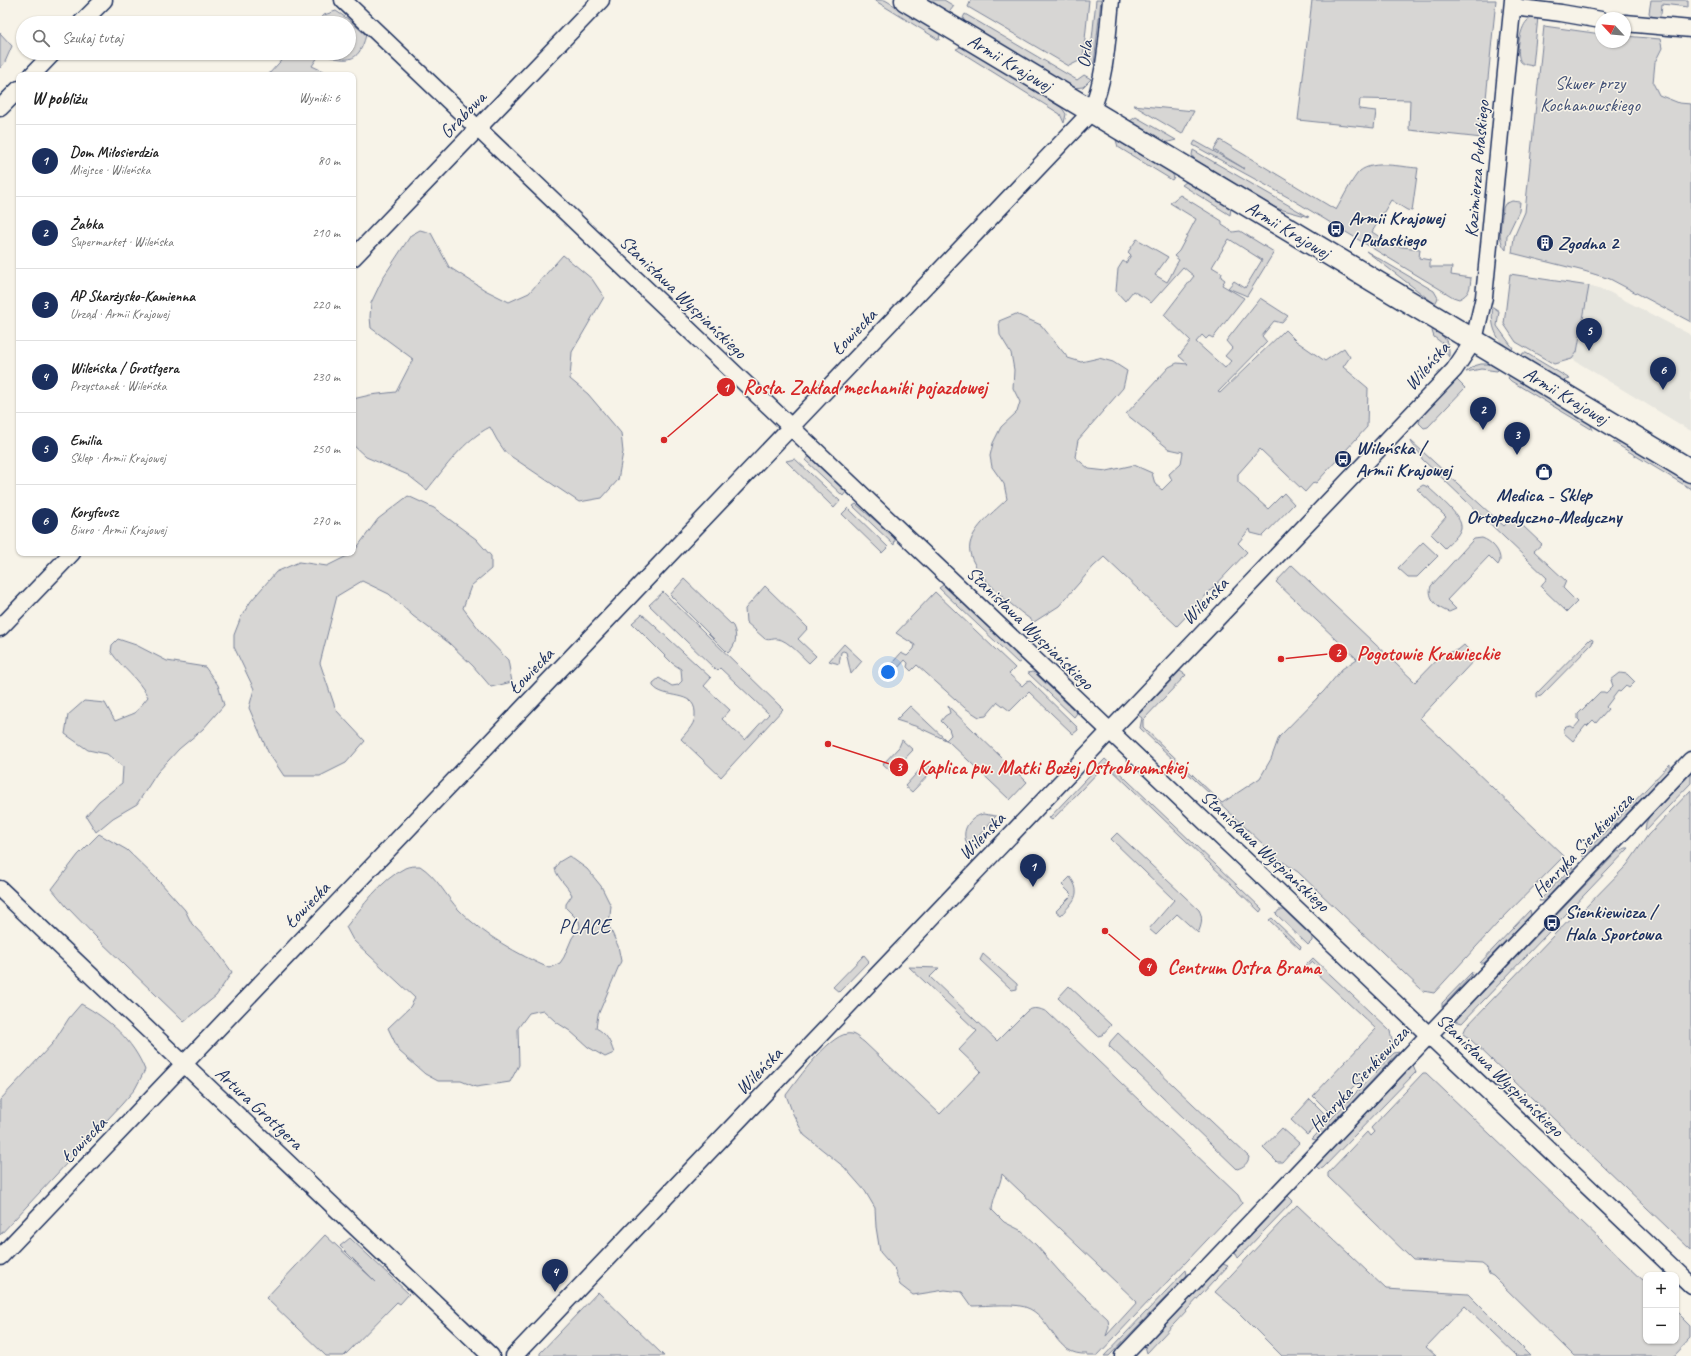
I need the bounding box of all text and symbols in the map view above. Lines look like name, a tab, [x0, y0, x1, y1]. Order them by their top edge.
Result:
north arrow	[1595, 12, 1631, 48]
search box	[16, 16, 356, 60]
icon: search	[30, 27, 52, 49]
street label: Armii Krajowej	[963, 28, 1058, 99]
text: Szukaj tutaj	[62, 29, 123, 48]
street label: Orla	[1071, 37, 1099, 69]
park label: Skwer przy Kochanowskiego	[1540, 71, 1641, 117]
street label: Grabowa	[435, 85, 493, 144]
text: W pobliżu	[32, 88, 87, 109]
text: Wyniki: 6	[299, 90, 340, 106]
street label: Kazimierza Pułaskiego	[1459, 98, 1495, 239]
text: Dom Miłosierdzia	[70, 143, 158, 162]
text: 1	[42, 153, 48, 169]
text: 80 m	[318, 153, 340, 169]
text: Miejsce · Wileńska	[70, 162, 150, 178]
street label: Armii Krajowej	[1241, 195, 1336, 266]
place label: Armii Krajowej / Pułaskiego	[1349, 206, 1447, 252]
text: Żabka	[70, 215, 103, 234]
bus stop icon: Armii Krajowej / Pułaskiego	[1326, 219, 1346, 239]
text: 2	[42, 225, 48, 241]
text: 210 m	[312, 225, 340, 241]
street label: Stanisława Wyspiańskiego	[614, 230, 753, 365]
place label: Zgodna 2	[1558, 231, 1621, 255]
building icon: Zgodna 2	[1535, 233, 1555, 253]
text: Supermarket · Wileńska	[70, 234, 173, 250]
text: AP Skarżysko-Kamienna	[70, 287, 195, 306]
text: 3	[42, 297, 48, 313]
text: 220 m	[312, 297, 340, 313]
street label: Łowiecka	[826, 302, 883, 361]
text: Urząd · Armii Krajowej	[70, 306, 169, 322]
pin: 5	[1576, 318, 1602, 351]
street label: Wileńska	[1399, 335, 1456, 396]
pin: 6	[1650, 357, 1676, 390]
text: Wileńska / Grottgera	[70, 359, 179, 378]
street label: Armii Krajowej	[1519, 361, 1614, 432]
text: 4	[42, 369, 48, 385]
text: 230 m	[312, 369, 340, 385]
callout: Rosła. Zakład mechaniki pojazdowej	[716, 371, 994, 403]
text: Rosła. Zakład mechaniki pojazdowej	[743, 375, 990, 400]
text: Przystanek · Wileńska	[70, 378, 167, 394]
text: 1	[723, 380, 730, 396]
pin: 2	[1470, 397, 1496, 430]
pin: 3	[1504, 422, 1530, 455]
text: Emilia	[70, 431, 101, 450]
place label: Wileńska / Armii Krajowej	[1356, 436, 1454, 482]
text: 5	[42, 441, 48, 457]
text: 250 m	[312, 441, 340, 457]
bus stop icon: Wileńska / Armii Krajowej	[1333, 449, 1353, 469]
text: Sklep · Armii Krajowej	[70, 450, 166, 466]
shop icon: Medica - Sklep Ortopedyczno-Medyczny	[1534, 462, 1554, 482]
place label: Medica - Sklep Ortopedyczno-Medyczny	[1466, 483, 1624, 529]
text: Koryfeusz	[70, 503, 118, 522]
text: 6	[42, 513, 48, 529]
text: 270 m	[312, 513, 340, 529]
text: Biuro · Armii Krajowej	[70, 522, 167, 538]
street label: Stanisława Wyspiańskiego	[961, 561, 1100, 696]
street label: Wileńska	[1176, 571, 1235, 630]
callout: Pogotowie Krawieckie	[1328, 637, 1507, 669]
street label: Łowiecka	[503, 641, 560, 700]
text: Pogotowie Krawieckie	[1357, 641, 1502, 666]
text: 2	[1335, 645, 1342, 661]
your location	[878, 662, 898, 682]
callout: Kaplica pw. Matki Bożej Ostrobramskiej	[889, 751, 1195, 783]
text: Kaplica pw. Matki Bożej Ostrobramskiej	[917, 755, 1190, 780]
text: 3	[896, 759, 903, 775]
street label: Stanisława Wyspiańskiego	[1195, 785, 1336, 918]
street label: Henryka Sienkiewicza	[1527, 787, 1640, 902]
street label: Wileńska	[953, 806, 1012, 865]
pin: 1	[1020, 854, 1046, 887]
street label: Łowiecka	[279, 875, 336, 934]
place label: Sienkiewicza / Hala Sportowa	[1565, 900, 1662, 946]
bus stop icon: Sienkiewicza / Hala Sportowa	[1542, 913, 1562, 933]
district label: PLACE	[559, 914, 613, 939]
callout: Centrum Ostra Brama	[1138, 951, 1329, 983]
text: Centrum Ostra Brama	[1167, 955, 1322, 980]
text: 4	[1145, 959, 1152, 975]
street label: Stanisława Wyspiańskiego	[1431, 1008, 1570, 1143]
street label: Henryka Sienkiewicza	[1304, 1020, 1415, 1137]
street label: Wileńska	[730, 1041, 789, 1100]
street label: Artura Grottgera	[210, 1061, 309, 1156]
street label: Łowiecka	[56, 1110, 113, 1169]
pin: 4	[542, 1259, 568, 1292]
map controls	[1643, 1272, 1679, 1344]
button: +	[1643, 1272, 1679, 1308]
button: −	[1643, 1308, 1679, 1344]

